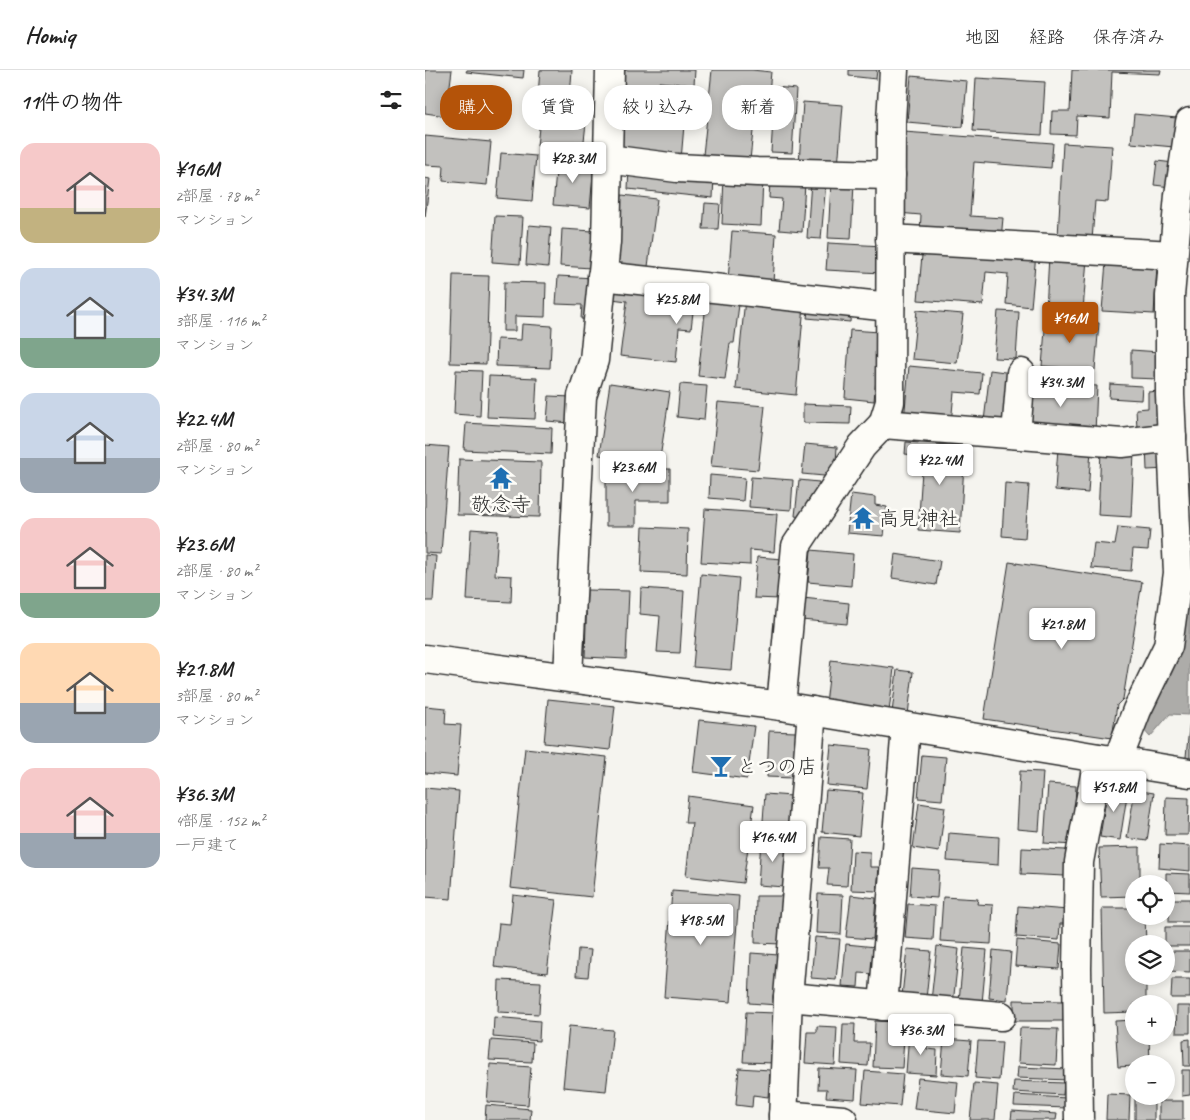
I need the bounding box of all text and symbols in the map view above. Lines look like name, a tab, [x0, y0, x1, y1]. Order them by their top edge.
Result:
text: Homiq	[25, 20, 75, 50]
text: 地図	[965, 26, 1001, 48]
text: 経路	[1029, 26, 1065, 48]
text: 保存済み	[1093, 26, 1165, 48]
chip: 購入	[440, 85, 512, 130]
chip: 賃貸	[522, 85, 594, 130]
chip: 絞り込み	[604, 85, 712, 130]
chip: 新着	[722, 85, 794, 130]
icon: filters	[377, 86, 405, 114]
text: 11件の物件	[20, 89, 123, 115]
pin: ¥28.3M	[532, 142, 614, 184]
text: ¥28.3M	[551, 148, 595, 168]
text: ¥16M	[175, 156, 219, 182]
icon: home	[60, 163, 120, 223]
text: 2部屋 · 78 m²	[175, 186, 257, 206]
text: マンション	[175, 210, 254, 230]
text: ¥34.3M	[175, 281, 232, 307]
pin: ¥25.8M	[636, 282, 718, 325]
icon: home	[60, 288, 120, 348]
text: ¥25.8M	[655, 289, 699, 309]
pin: ¥16M	[1040, 302, 1100, 344]
text: ¥16M	[1053, 308, 1087, 328]
text: 3部屋 · 116 m²	[175, 311, 265, 331]
text: マンション	[175, 335, 254, 355]
pin: ¥34.3M	[1020, 366, 1102, 408]
text: ¥34.3M	[1039, 372, 1083, 392]
text: ¥22.4M	[175, 406, 232, 432]
icon: home	[60, 413, 120, 473]
text: 2部屋 · 80 m²	[175, 436, 257, 456]
pin: ¥22.4M	[899, 444, 981, 486]
pin: ¥23.6M	[592, 450, 674, 493]
text: ¥22.4M	[918, 450, 962, 470]
text: ¥23.6M	[611, 457, 655, 477]
text: マンション	[175, 460, 254, 480]
temple icon: 敬念寺	[488, 465, 514, 491]
place label: 敬念寺	[471, 492, 531, 517]
temple icon: 高見神社	[850, 505, 876, 531]
place label: 高見神社	[879, 506, 959, 531]
text: ¥23.6M	[175, 531, 233, 557]
icon: home	[60, 538, 120, 598]
text: 2部屋 · 80 m²	[175, 561, 257, 581]
text: マンション	[175, 585, 254, 605]
pin: ¥21.8M	[1021, 608, 1103, 650]
text: ¥21.8M	[1040, 614, 1084, 634]
text: ¥21.8M	[175, 656, 232, 682]
icon: home	[60, 663, 120, 723]
text: 3部屋 · 80 m²	[175, 686, 257, 706]
text: マンション	[175, 710, 254, 730]
bar icon: とつの店	[708, 753, 734, 779]
place label: とつの店	[737, 754, 817, 779]
pin: ¥51.8M	[1073, 770, 1155, 813]
text: ¥51.8M	[1092, 777, 1136, 797]
text: ¥36.3M	[175, 781, 233, 807]
icon: home	[60, 788, 120, 848]
text: 4部屋 · 152 m²	[175, 811, 265, 831]
pin: ¥16.4M	[732, 820, 814, 863]
text: ¥16.4M	[751, 827, 795, 847]
text: 一戸建て	[175, 835, 239, 855]
map controls	[1125, 875, 1175, 1105]
button: locate	[1125, 875, 1175, 925]
pin: ¥18.5M	[660, 904, 742, 946]
text: ¥18.5M	[679, 910, 723, 930]
button: layers	[1125, 935, 1175, 985]
button: +	[1125, 995, 1175, 1045]
pin: ¥36.3M	[880, 1014, 962, 1056]
text: ¥36.3M	[899, 1020, 943, 1040]
button: −	[1125, 1055, 1175, 1105]

